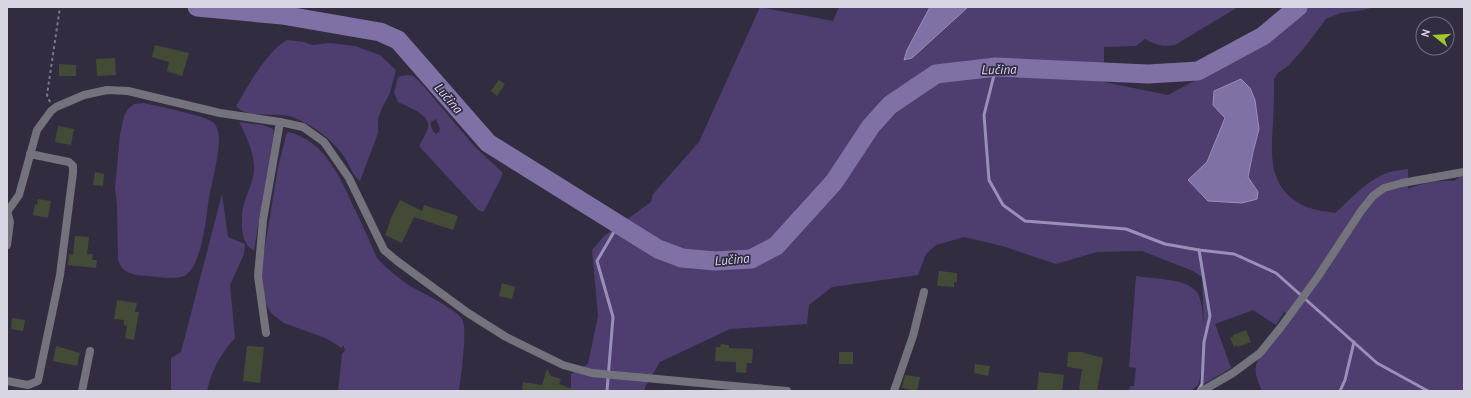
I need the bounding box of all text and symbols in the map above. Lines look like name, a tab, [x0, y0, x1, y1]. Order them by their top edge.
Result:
north arrow	[1415, 16, 1455, 56]
text: N	[1418, 28, 1433, 39]
water label: Lučina	[981, 61, 1017, 78]
water label: Lučina	[431, 80, 467, 118]
water label: Lučina	[714, 249, 751, 269]

